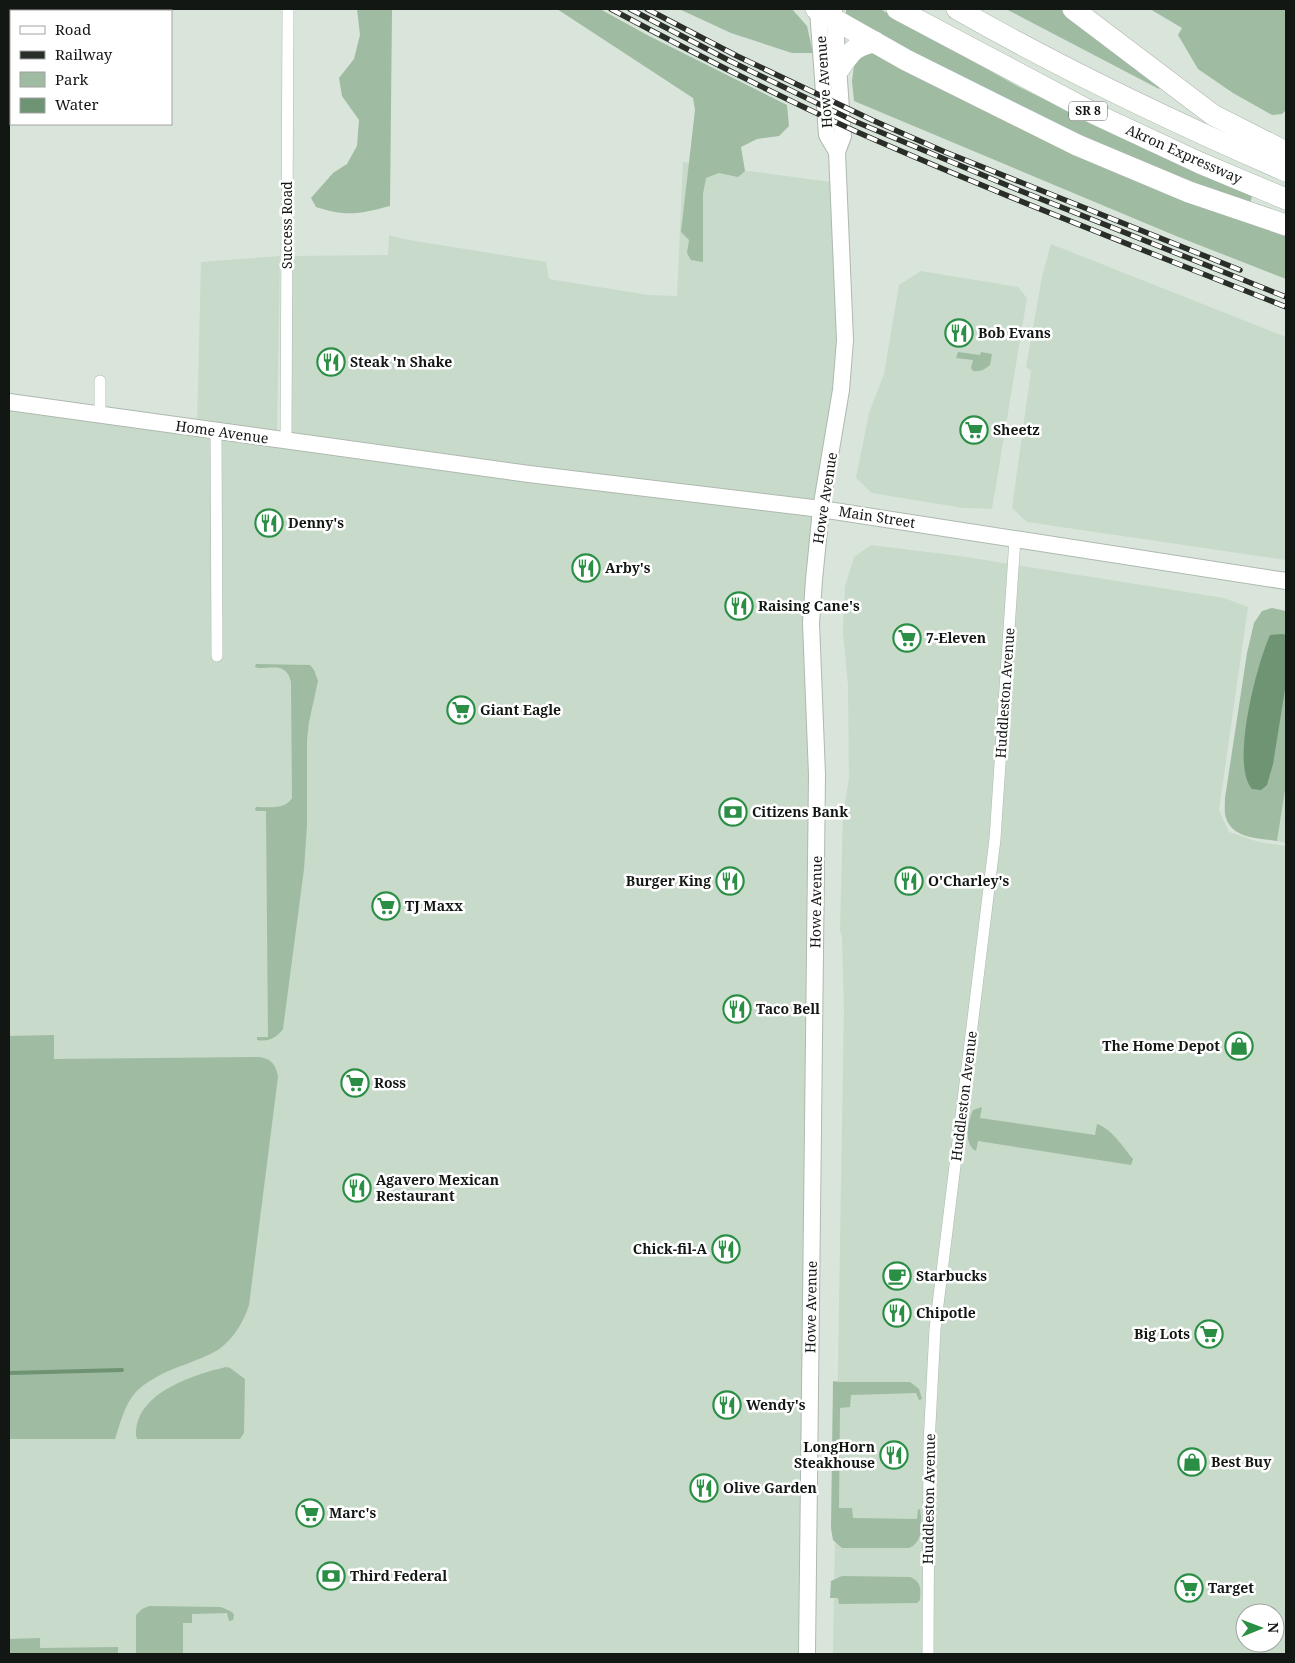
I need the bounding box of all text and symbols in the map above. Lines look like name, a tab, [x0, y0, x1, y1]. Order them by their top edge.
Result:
legend	[10, 10, 172, 125]
text: Road	[55, 19, 91, 39]
street label: Howe Avenue	[811, 35, 836, 129]
text: Railway	[55, 44, 113, 64]
text: Park	[55, 69, 89, 89]
text: Water	[55, 94, 98, 114]
road number: SR 8	[1069, 102, 1107, 120]
street label: Akron Expressway	[1123, 119, 1245, 188]
street label: Success Road	[277, 181, 296, 269]
restaurant icon: Bob Evans	[944, 318, 974, 348]
place label: Bob Evans	[978, 323, 1051, 342]
restaurant icon: Steak 'n Shake	[316, 347, 346, 377]
place label: Steak 'n Shake	[350, 352, 452, 371]
supermarket icon: Sheetz	[959, 415, 989, 445]
street label: Home Avenue	[174, 416, 270, 447]
place label: Sheetz	[993, 420, 1040, 439]
street label: Howe Avenue	[808, 451, 841, 545]
street label: Main Street	[837, 501, 917, 532]
restaurant icon: Denny's	[254, 508, 284, 538]
place label: Denny's	[288, 513, 344, 532]
restaurant icon: Arby's	[571, 553, 601, 583]
place label: Arby's	[605, 558, 651, 577]
restaurant icon: Raising Cane's	[724, 591, 754, 621]
place label: Raising Cane's	[758, 596, 860, 615]
supermarket icon: 7-Eleven	[892, 623, 922, 653]
street label: Huddleston Avenue	[990, 627, 1019, 759]
place label: 7-Eleven	[926, 628, 986, 647]
supermarket icon: Giant Eagle	[446, 695, 476, 725]
place label: Giant Eagle	[480, 700, 561, 719]
bank icon: Citizens Bank	[718, 797, 748, 827]
place label: Citizens Bank	[752, 802, 848, 821]
street label: Howe Avenue	[805, 856, 826, 948]
restaurant icon: Burger King	[715, 866, 745, 896]
restaurant icon: O'Charley's	[894, 866, 924, 896]
place label: Burger King	[626, 871, 711, 890]
place label: O'Charley's	[928, 871, 1010, 890]
supermarket icon: TJ Maxx	[371, 891, 401, 921]
place label: TJ Maxx	[405, 896, 463, 915]
restaurant icon: Taco Bell	[722, 994, 752, 1024]
place label: Taco Bell	[756, 999, 820, 1018]
street label: Huddleston Avenue	[946, 1030, 981, 1162]
shop icon: The Home Depot	[1224, 1031, 1254, 1061]
place label: The Home Depot	[1102, 1036, 1220, 1055]
supermarket icon: Ross	[340, 1068, 370, 1098]
place label: Ross	[374, 1073, 406, 1092]
place label: Agavero Mexican Restaurant	[376, 1170, 499, 1205]
restaurant icon: Agavero Mexican Restaurant	[342, 1173, 372, 1203]
restaurant icon: Chick-fil-A	[711, 1234, 741, 1264]
place label: Chick-fil-A	[633, 1239, 707, 1258]
street label: Howe Avenue	[800, 1261, 821, 1353]
cafe icon: Starbucks	[882, 1261, 912, 1291]
place label: Starbucks	[916, 1266, 987, 1285]
restaurant icon: Chipotle	[882, 1298, 912, 1328]
place label: Chipotle	[916, 1303, 976, 1322]
supermarket icon: Big Lots	[1194, 1319, 1224, 1349]
place label: Big Lots	[1134, 1324, 1190, 1343]
restaurant icon: Wendy's	[712, 1390, 742, 1420]
place label: Wendy's	[746, 1395, 806, 1414]
street label: Huddleston Avenue	[918, 1433, 939, 1565]
place label: LongHorn Steakhouse	[794, 1437, 875, 1472]
restaurant icon: LongHorn Steakhouse	[879, 1440, 909, 1470]
shop icon: Best Buy	[1177, 1447, 1207, 1477]
place label: Best Buy	[1211, 1452, 1272, 1471]
restaurant icon: Olive Garden	[689, 1473, 719, 1503]
place label: Olive Garden	[723, 1478, 817, 1497]
supermarket icon: Marc's	[295, 1498, 325, 1528]
place label: Marc's	[329, 1503, 376, 1522]
bank icon: Third Federal	[316, 1561, 346, 1591]
place label: Third Federal	[350, 1566, 447, 1585]
supermarket icon: Target	[1174, 1573, 1204, 1603]
place label: Target	[1208, 1578, 1254, 1597]
north arrow	[1235, 1603, 1285, 1653]
text: N	[1264, 1622, 1283, 1633]

